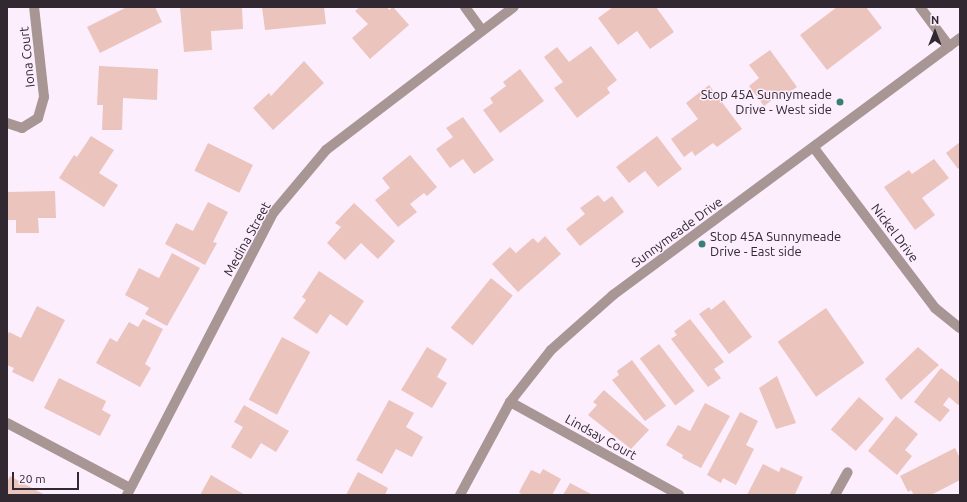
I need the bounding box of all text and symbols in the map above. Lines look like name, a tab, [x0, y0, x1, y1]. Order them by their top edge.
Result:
north arrow	[915, 12, 955, 52]
text: N	[931, 14, 939, 26]
street label: Iona Court	[16, 26, 38, 88]
place label: Stop 45A Sunnymeade Drive - West side	[701, 87, 832, 118]
marker: Stop 45A Sunnymeade Drive - West side	[835, 97, 845, 107]
street label: Sunnymeade Drive	[628, 194, 726, 270]
street label: Medina Street	[220, 199, 274, 279]
street label: Nickel Drive	[868, 201, 922, 265]
place label: Stop 45A Sunnymeade Drive - East side	[710, 229, 841, 260]
marker: Stop 45A Sunnymeade Drive - East side	[697, 239, 707, 249]
street label: Lindsay Court	[563, 411, 639, 463]
scale bar	[14, 464, 81, 490]
text: 20 m	[19, 472, 46, 485]

